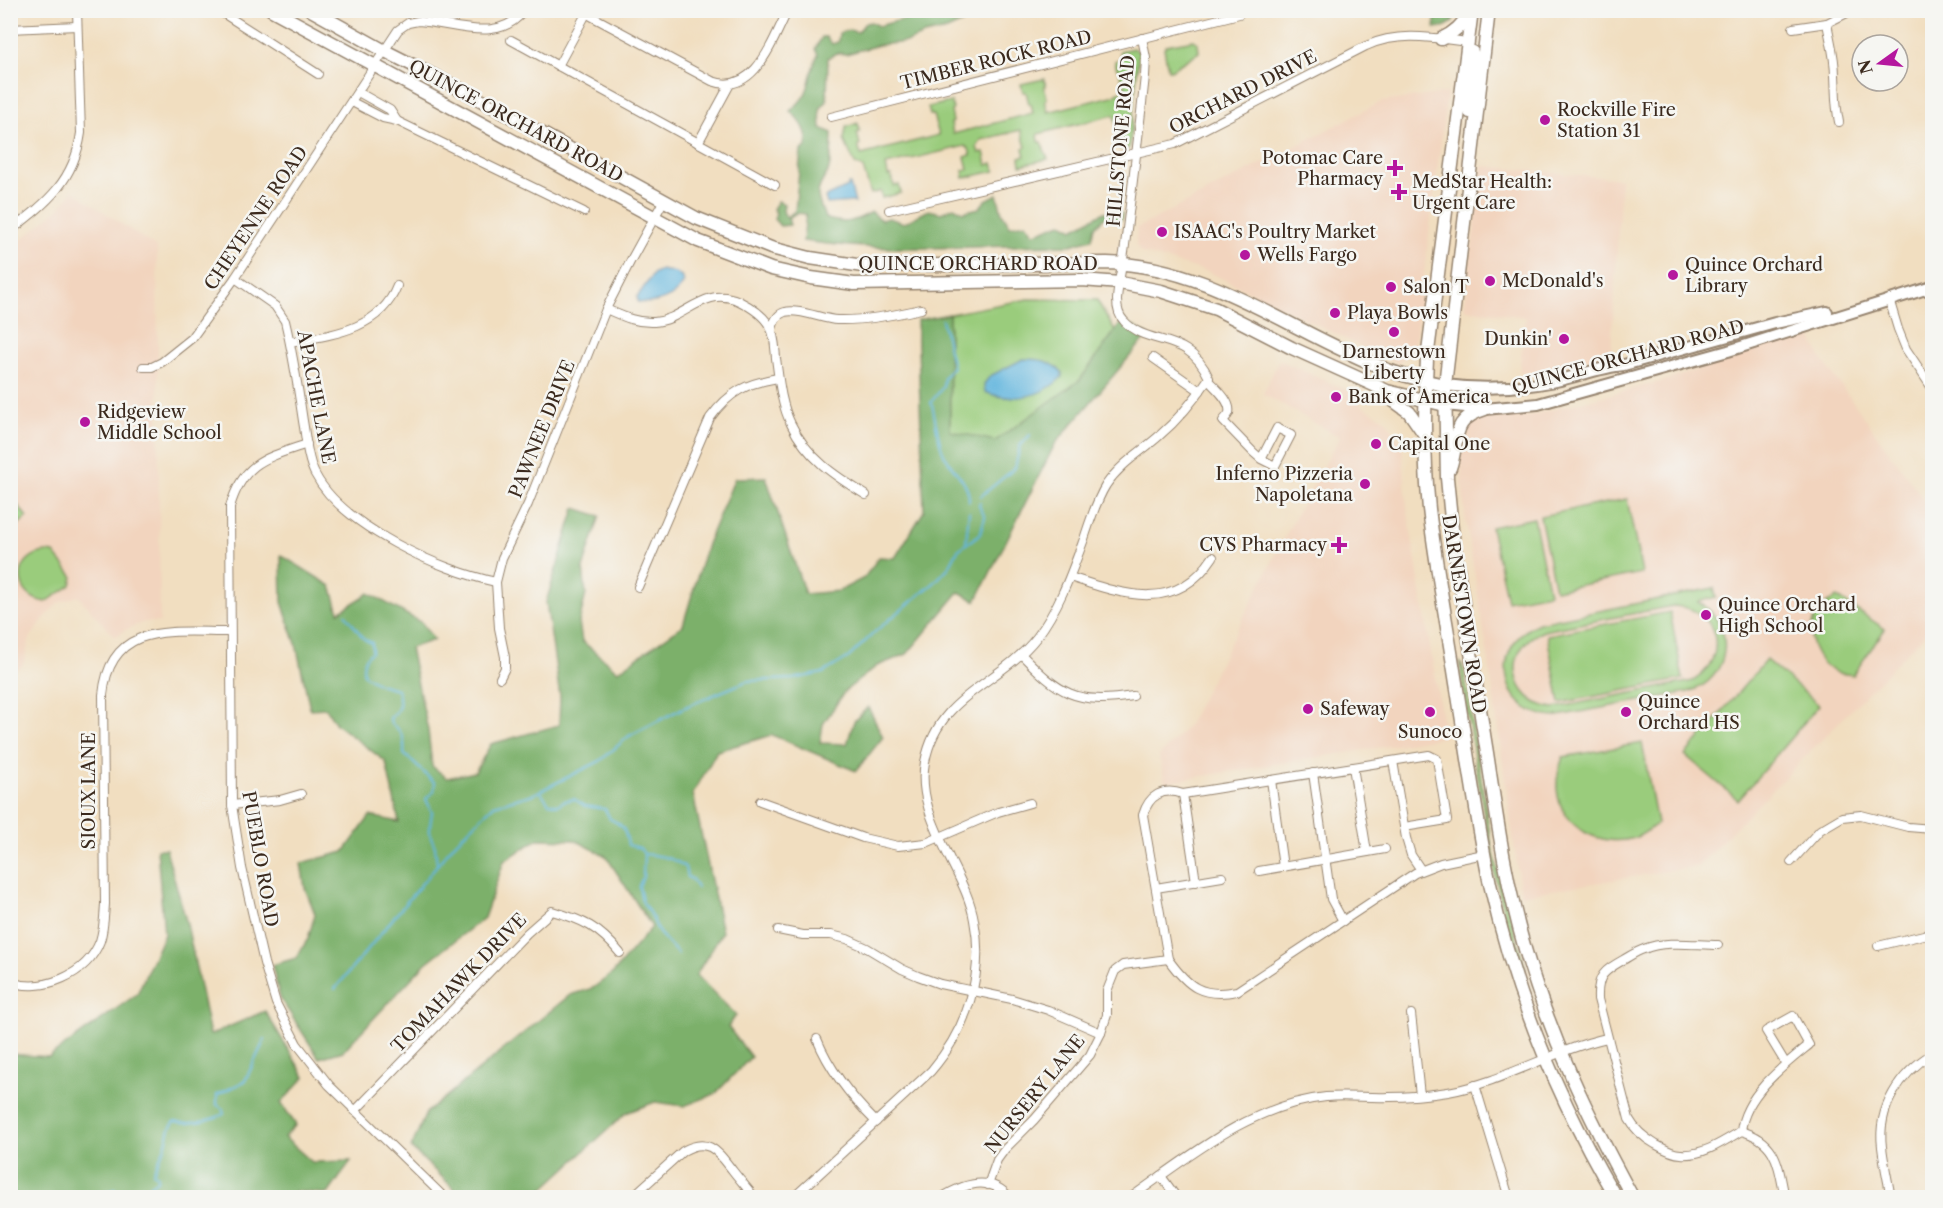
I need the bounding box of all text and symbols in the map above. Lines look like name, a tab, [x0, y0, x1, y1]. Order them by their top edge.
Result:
street label: TIMBER ROCK ROAD	[898, 26, 1094, 94]
north arrow	[1850, 33, 1910, 93]
street label: ORCHARD DRIVE	[1166, 45, 1320, 139]
street label: HILLSTONE ROAD	[1103, 54, 1139, 228]
street label: QUINCE ORCHARD ROAD	[405, 55, 627, 187]
text: N	[1854, 57, 1877, 76]
place label: Rockville Fire Station 31	[1557, 99, 1676, 142]
marker: Rockville Fire Station 31	[1538, 113, 1552, 127]
street label: CHEYENNE ROAD	[200, 142, 312, 294]
place label: Potomac Care Pharmacy	[1262, 147, 1384, 190]
marker: Potomac Care Pharmacy	[1388, 161, 1402, 175]
place label: MedStar Health: Urgent Care	[1412, 171, 1552, 214]
marker: MedStar Health: Urgent Care	[1390, 183, 1408, 201]
place label: ISAAC's Poultry Market	[1174, 221, 1377, 243]
marker: ISAAC's Poultry Market	[1155, 225, 1169, 239]
place label: Wells Fargo	[1256, 244, 1357, 266]
marker: Wells Fargo	[1238, 248, 1252, 262]
street label: QUINCE ORCHARD ROAD	[858, 253, 1098, 275]
place label: Quince Orchard Library	[1685, 254, 1823, 297]
marker: Quince Orchard Library	[1666, 268, 1680, 282]
place label: McDonald's	[1502, 270, 1604, 292]
marker: McDonald's	[1483, 274, 1497, 288]
place label: Salon T	[1403, 276, 1469, 298]
marker: Salon T	[1384, 280, 1398, 294]
place label: Playa Bowls	[1347, 302, 1448, 324]
marker: Playa Bowls	[1328, 306, 1342, 320]
street label: QUINCE ORCHARD ROAD	[1509, 315, 1747, 399]
marker: Darnestown Liberty	[1387, 325, 1401, 339]
street label: APACHE LANE	[292, 327, 340, 466]
place label: Dunkin'	[1484, 328, 1552, 350]
marker: Dunkin'	[1557, 332, 1571, 346]
place label: Darnestown Liberty	[1342, 341, 1446, 384]
street label: PAWNEE DRIVE	[504, 357, 580, 501]
place label: Bank of America	[1348, 386, 1490, 408]
marker: Bank of America	[1329, 390, 1343, 404]
place label: Ridgeview Middle School	[97, 401, 222, 444]
marker: Ridgeview Middle School	[78, 415, 92, 429]
place label: Capital One	[1388, 433, 1490, 455]
marker: Capital One	[1369, 437, 1383, 451]
place label: Inferno Pizzeria Napoletana	[1215, 463, 1354, 506]
marker: Inferno Pizzeria Napoletana	[1358, 477, 1372, 491]
street label: DARNESTOWN ROAD	[1437, 513, 1491, 715]
place label: CVS Pharmacy	[1199, 534, 1328, 556]
marker: CVS Pharmacy	[1332, 538, 1346, 552]
place label: Quince Orchard High School	[1718, 594, 1856, 637]
marker: Quince Orchard High School	[1699, 608, 1713, 622]
place label: Quince Orchard HS	[1638, 691, 1740, 734]
place label: Safeway	[1320, 698, 1391, 720]
marker: Safeway	[1301, 702, 1315, 716]
marker: Sunoco	[1423, 705, 1437, 719]
marker: Quince Orchard HS	[1619, 705, 1633, 719]
place label: Sunoco	[1398, 721, 1462, 743]
street label: SIOUX LANE	[78, 732, 100, 850]
street label: PUEBLO ROAD	[237, 789, 283, 929]
street label: TOMAHAWK DRIVE	[387, 909, 531, 1057]
street label: NURSERY LANE	[980, 1030, 1090, 1158]

